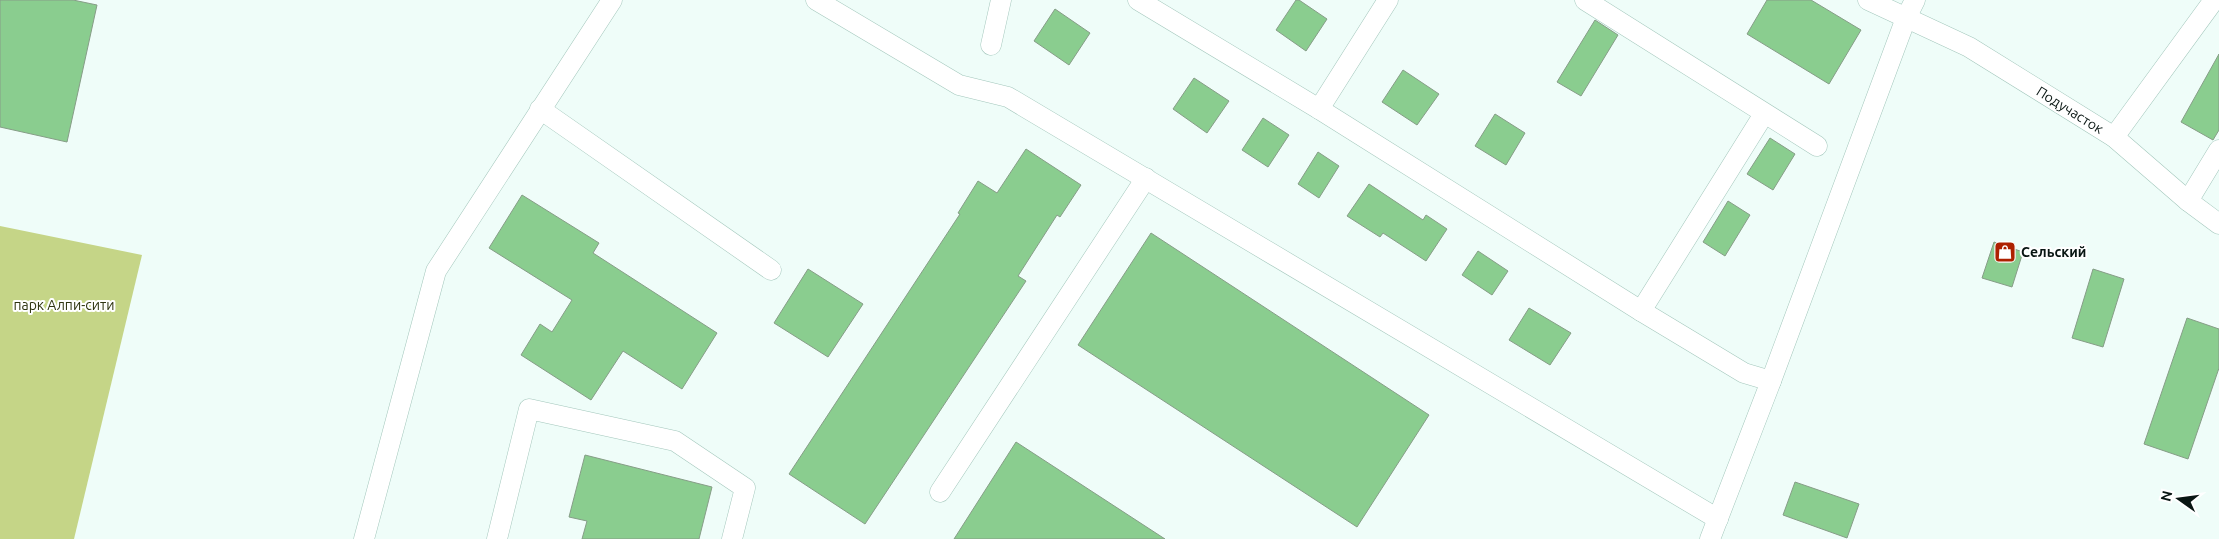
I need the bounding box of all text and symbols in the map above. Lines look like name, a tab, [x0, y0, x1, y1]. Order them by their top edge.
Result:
street label: Подучасток	[2034, 83, 2106, 137]
shop icon: Сельский	[1993, 240, 2017, 264]
place label: Сельский	[2021, 244, 2086, 260]
park label: парк Алпи-сити	[13, 297, 115, 313]
north arrow	[2154, 474, 2204, 524]
text: N	[2157, 489, 2175, 503]

